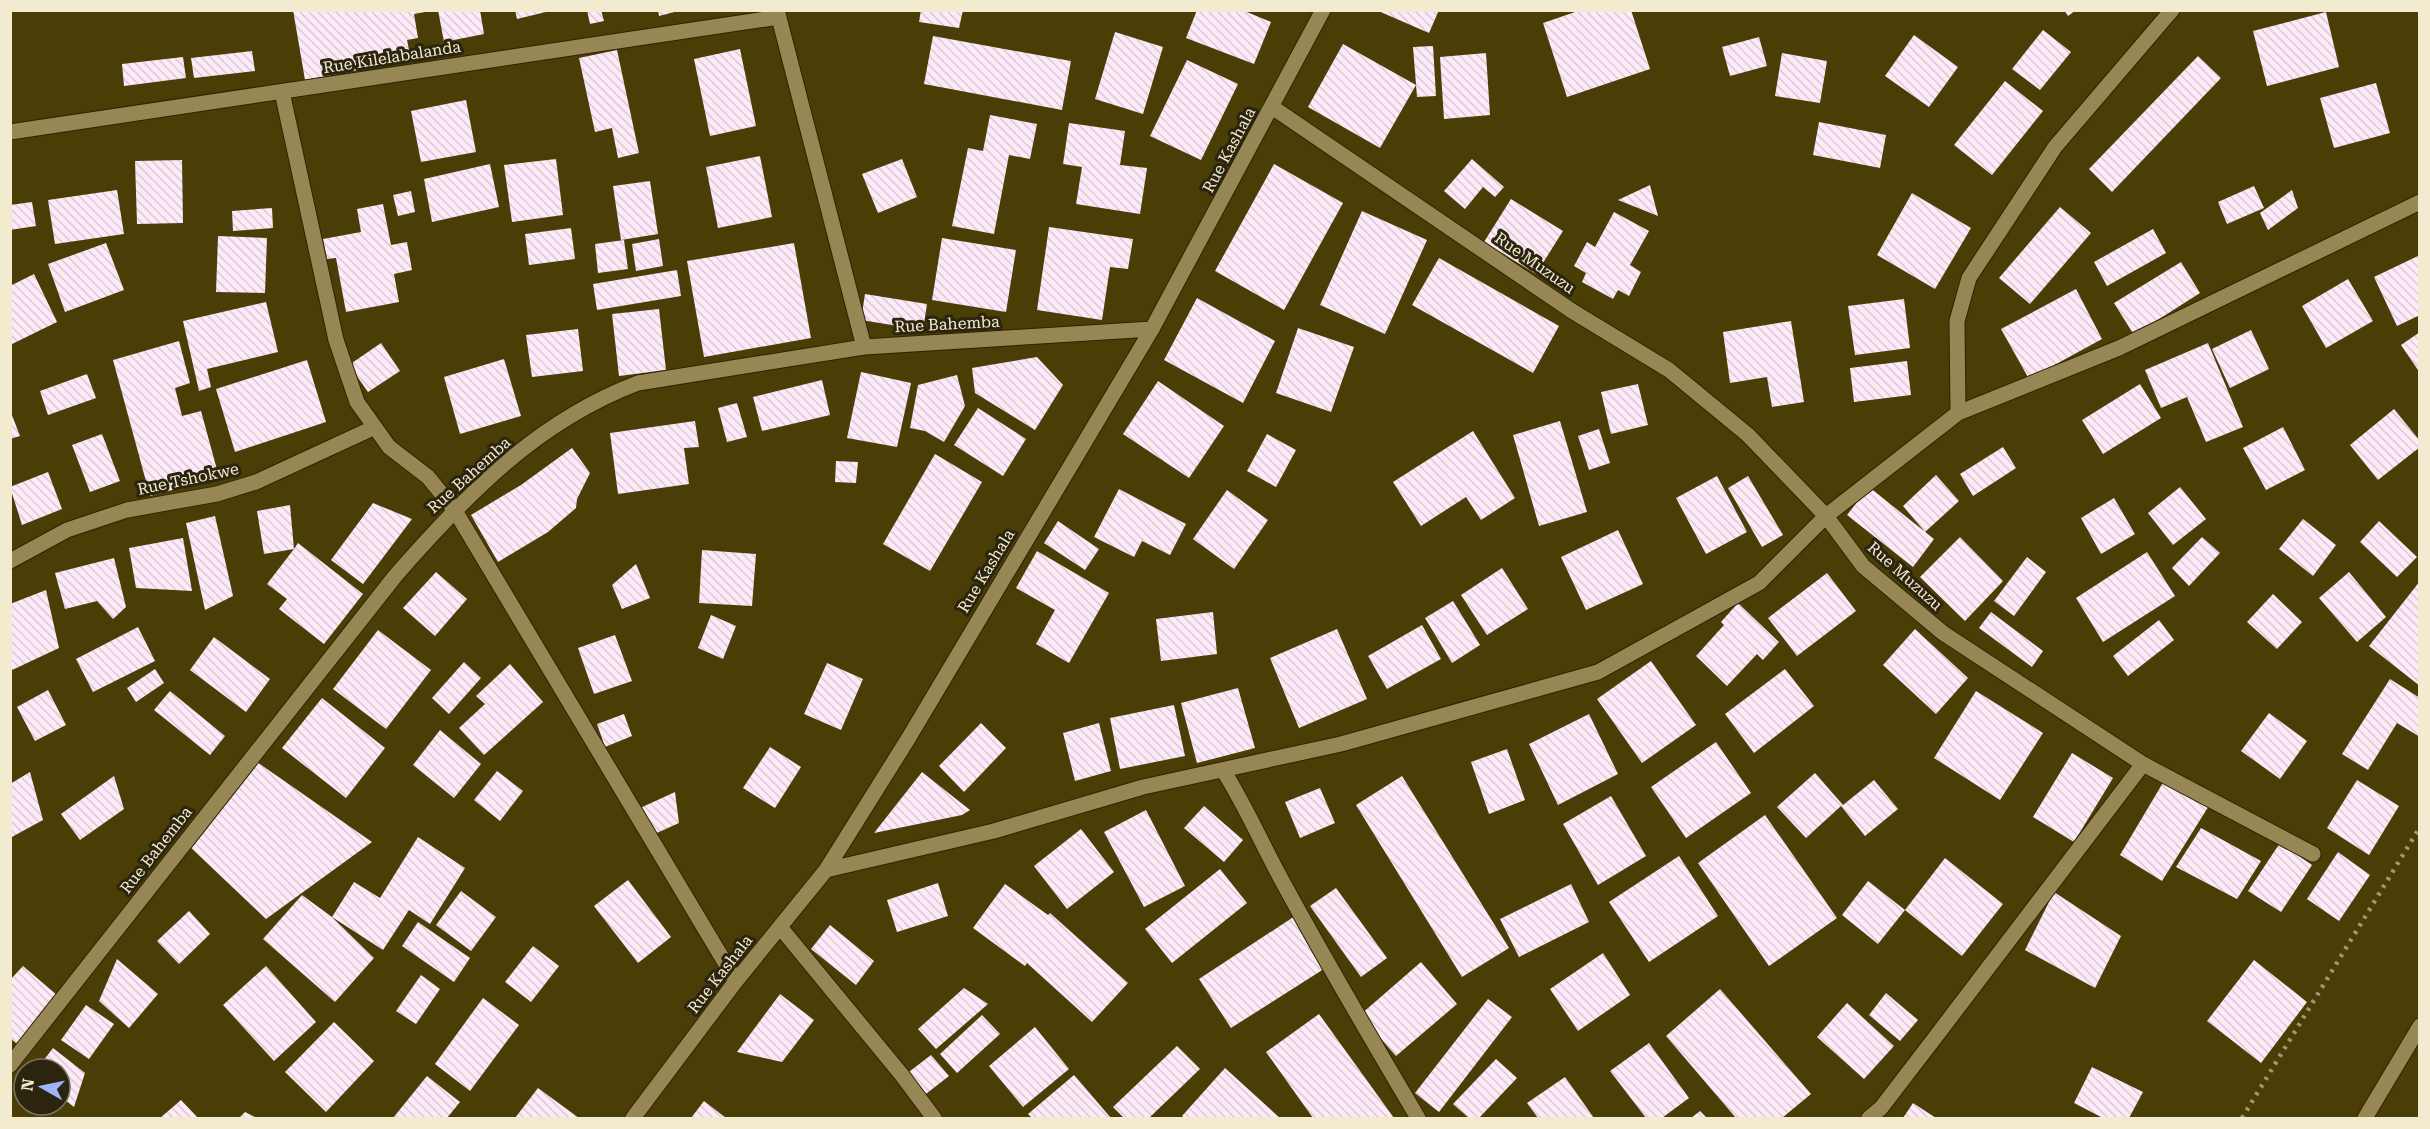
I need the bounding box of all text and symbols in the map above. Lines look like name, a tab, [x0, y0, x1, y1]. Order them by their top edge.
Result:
street label: Rue Kilelabalanda	[322, 37, 463, 77]
street label: Rue Kashala	[1199, 104, 1260, 196]
street label: Rue Muzuzu	[1491, 228, 1579, 298]
street label: Rue Bahemba	[894, 312, 1000, 336]
street label: Rue Bahemba	[424, 433, 515, 517]
street label: Rue Tshokwe	[136, 459, 241, 499]
street label: Rue Kashala	[954, 526, 1018, 616]
street label: Rue Muzuzu	[1864, 538, 1946, 614]
street label: Rue Bahemba	[116, 802, 196, 897]
street label: Rue Kashala	[684, 931, 757, 1017]
north arrow	[12, 1057, 72, 1117]
text: N	[17, 1077, 38, 1092]

